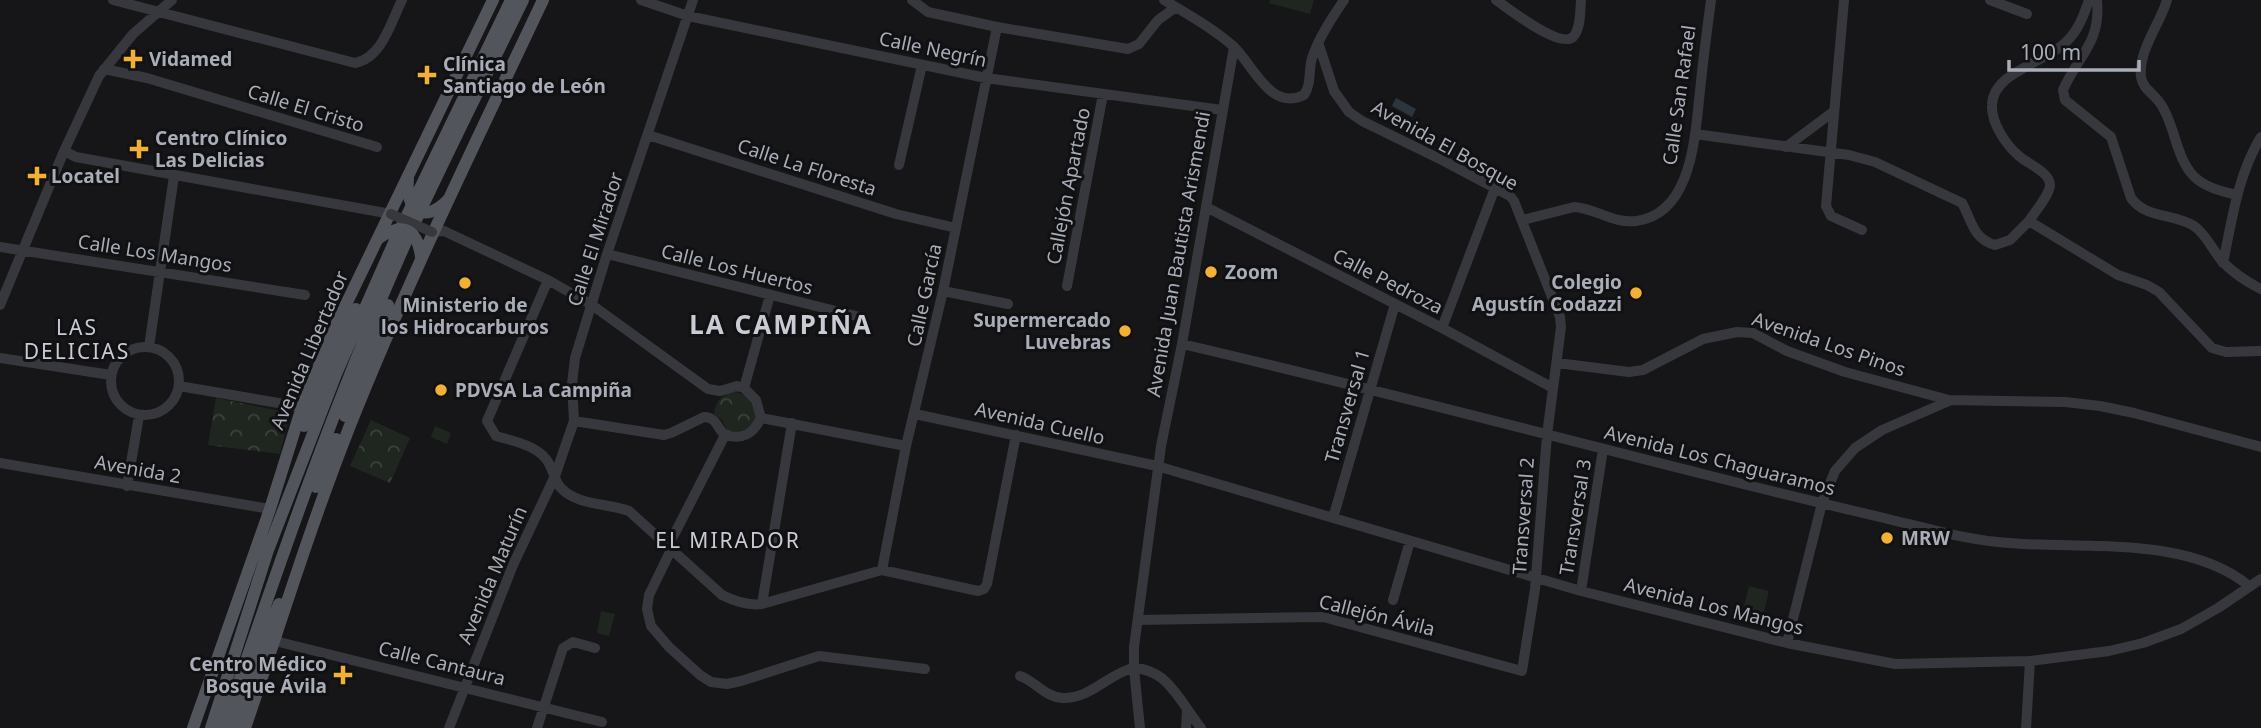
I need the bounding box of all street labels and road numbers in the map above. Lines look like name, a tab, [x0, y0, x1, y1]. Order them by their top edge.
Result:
street label: Calle San Rafael	[1656, 23, 1702, 167]
street label: Calle Negrín	[877, 25, 989, 73]
street label: Calle El Cristo	[244, 78, 368, 138]
street label: Avenida El Bosque	[1367, 94, 1523, 196]
street label: Callejón Apartado	[1040, 105, 1096, 267]
street label: Avenida Juan Bautista Arismendi	[1140, 109, 1216, 399]
street label: Calle La Floresta	[734, 132, 880, 202]
street label: Calle El Mirador	[561, 168, 629, 310]
street label: Calle Los Mangos	[76, 228, 234, 278]
street label: Calle Los Huertos	[658, 238, 816, 300]
street label: Calle García	[900, 241, 948, 349]
street label: Calle Pedroza	[1328, 242, 1448, 320]
street label: Avenida Libertador	[264, 266, 354, 433]
street label: Avenida Los Pinos	[1749, 306, 1909, 382]
street label: Transversal 1	[1318, 346, 1376, 466]
street label: Avenida Cuello	[973, 395, 1107, 451]
street label: Avenida Los Chaguaramos	[1602, 419, 1838, 501]
street label: Avenida 2	[93, 449, 183, 489]
street label: Transversal 2	[1506, 457, 1540, 575]
street label: Transversal 3	[1553, 457, 1597, 577]
street label: Avenida Maturín	[451, 502, 533, 648]
street label: Avenida Los Mangos	[1622, 571, 1806, 641]
street label: Callejón Ávila	[1316, 588, 1438, 642]
street label: Calle Cantaura	[376, 635, 508, 691]

